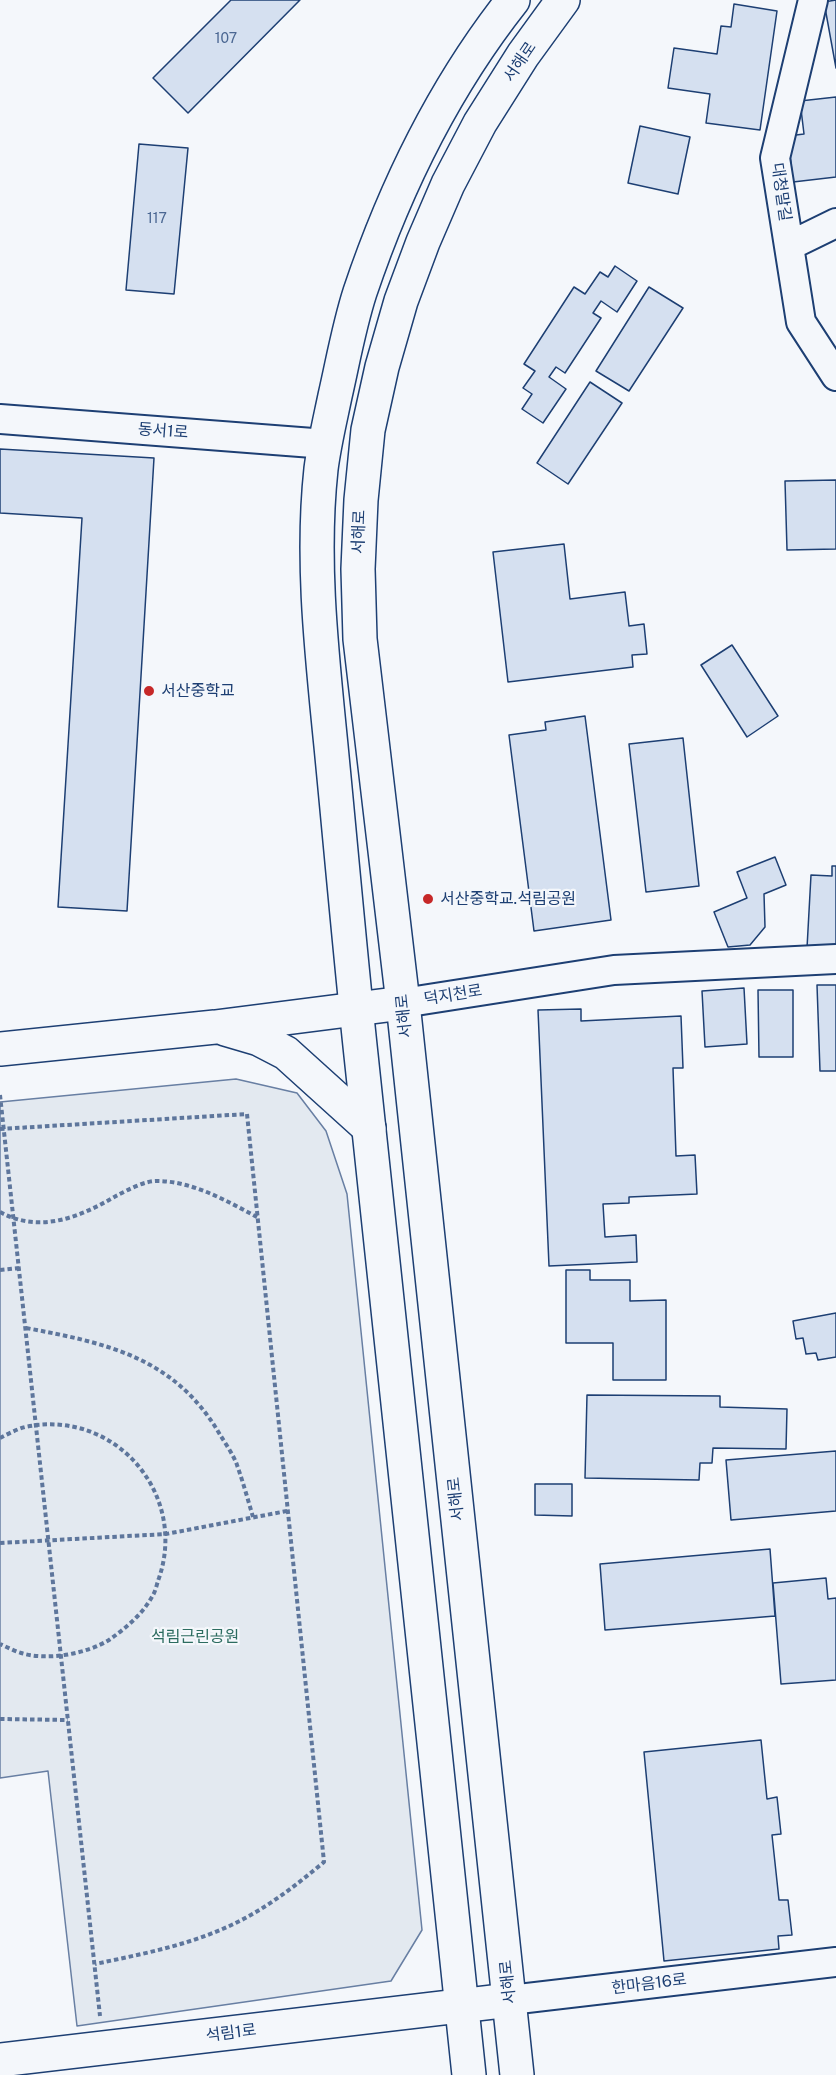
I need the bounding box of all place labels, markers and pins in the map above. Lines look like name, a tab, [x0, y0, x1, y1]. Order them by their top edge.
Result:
place label: 서산중학교	[161, 681, 235, 701]
marker: 서산중학교	[142, 684, 156, 698]
place label: 서산중학교.석림공원	[440, 889, 576, 909]
marker: 서산중학교.석림공원	[421, 892, 435, 906]

